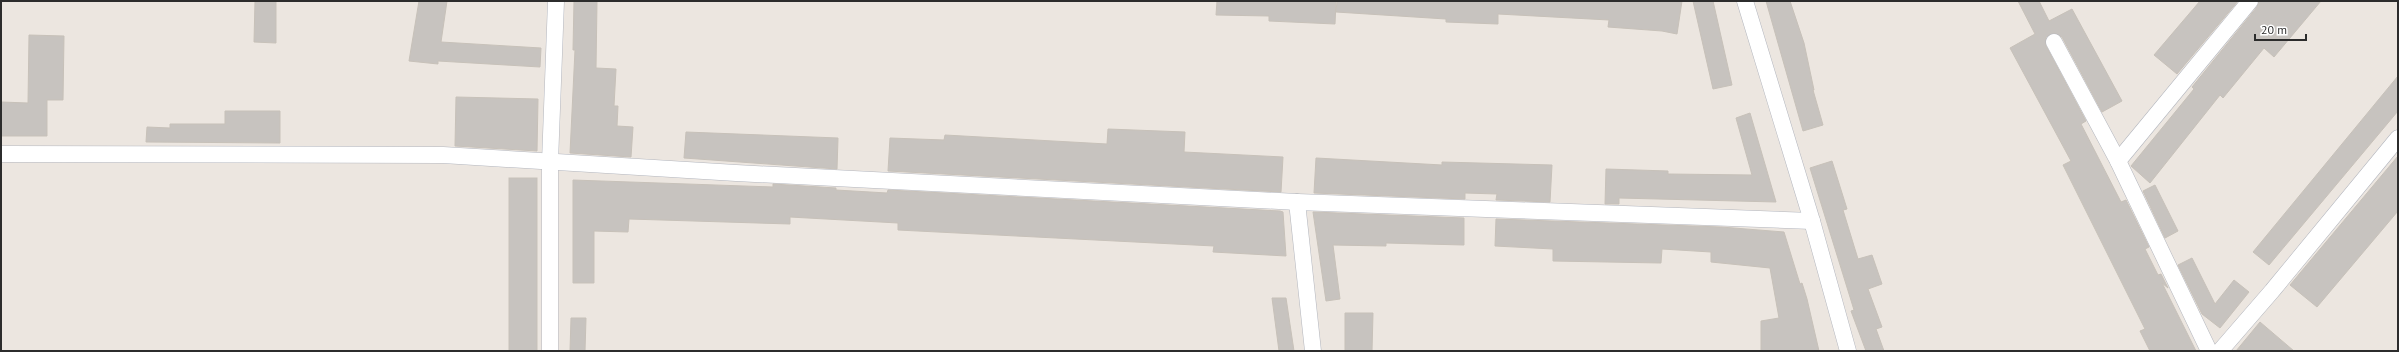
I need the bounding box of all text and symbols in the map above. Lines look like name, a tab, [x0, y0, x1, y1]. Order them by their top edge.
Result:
scale bar	[2255, 16, 2306, 42]
text: 20 m	[2261, 22, 2287, 37]

